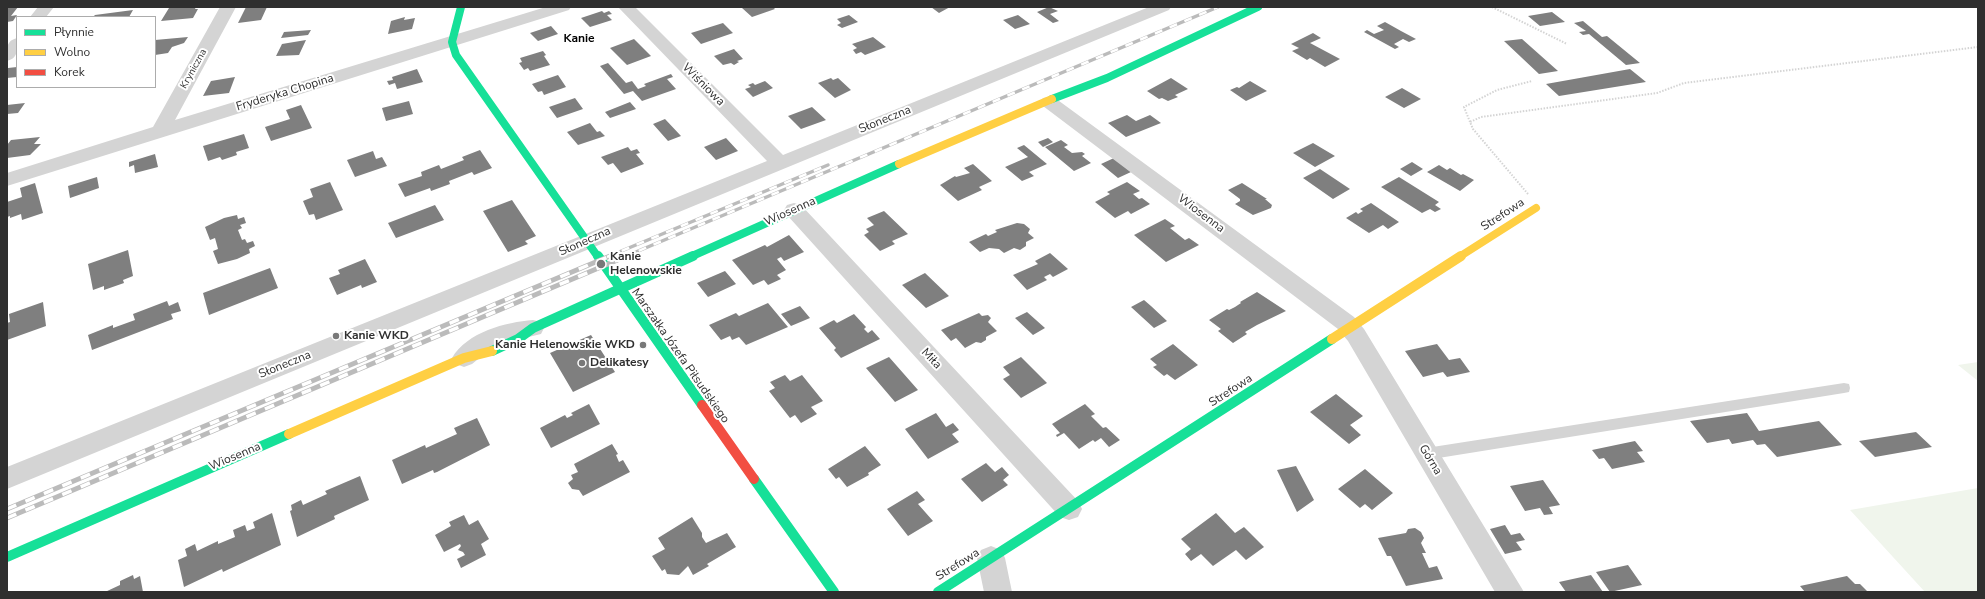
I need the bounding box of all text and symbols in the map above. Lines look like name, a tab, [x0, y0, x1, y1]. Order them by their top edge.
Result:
legend	[16, 16, 156, 88]
text: Płynnie	[54, 24, 94, 40]
district label: Kanie	[563, 32, 595, 46]
text: Wolno	[54, 44, 90, 60]
street label: Kryniczna	[178, 47, 210, 91]
street label: Wiśniowa	[679, 61, 727, 109]
text: Korek	[54, 64, 85, 80]
street label: Fryderyka Chopina	[234, 71, 336, 115]
street label: Słoneczna	[857, 103, 913, 137]
street label: Wiosenna	[1175, 192, 1227, 236]
street label: Wiosenna	[762, 194, 818, 230]
street label: Strefowa	[1479, 196, 1527, 234]
street label: Słoneczna	[557, 224, 613, 260]
place label: Kanie Helenowskie	[610, 250, 682, 278]
marker: Kanie Helenowskie	[595, 258, 607, 270]
street label: Marszałka Józefa Piłsudskiego	[628, 286, 732, 426]
place label: Kanie WKD	[344, 329, 409, 343]
marker: Kanie WKD	[331, 331, 341, 341]
place label: Kanie Helenowskie WKD	[495, 338, 635, 352]
marker: Kanie Helenowskie WKD	[638, 340, 648, 350]
street label: Miła	[918, 346, 944, 372]
street label: Słoneczna	[257, 348, 313, 382]
place label: Delikatesy	[590, 356, 649, 370]
marker: Delikatesy	[577, 358, 587, 368]
street label: Strefowa	[1207, 372, 1255, 410]
street label: Wiosenna	[207, 440, 263, 474]
street label: Górna	[1415, 442, 1445, 478]
street label: Strefowa	[933, 546, 983, 584]

